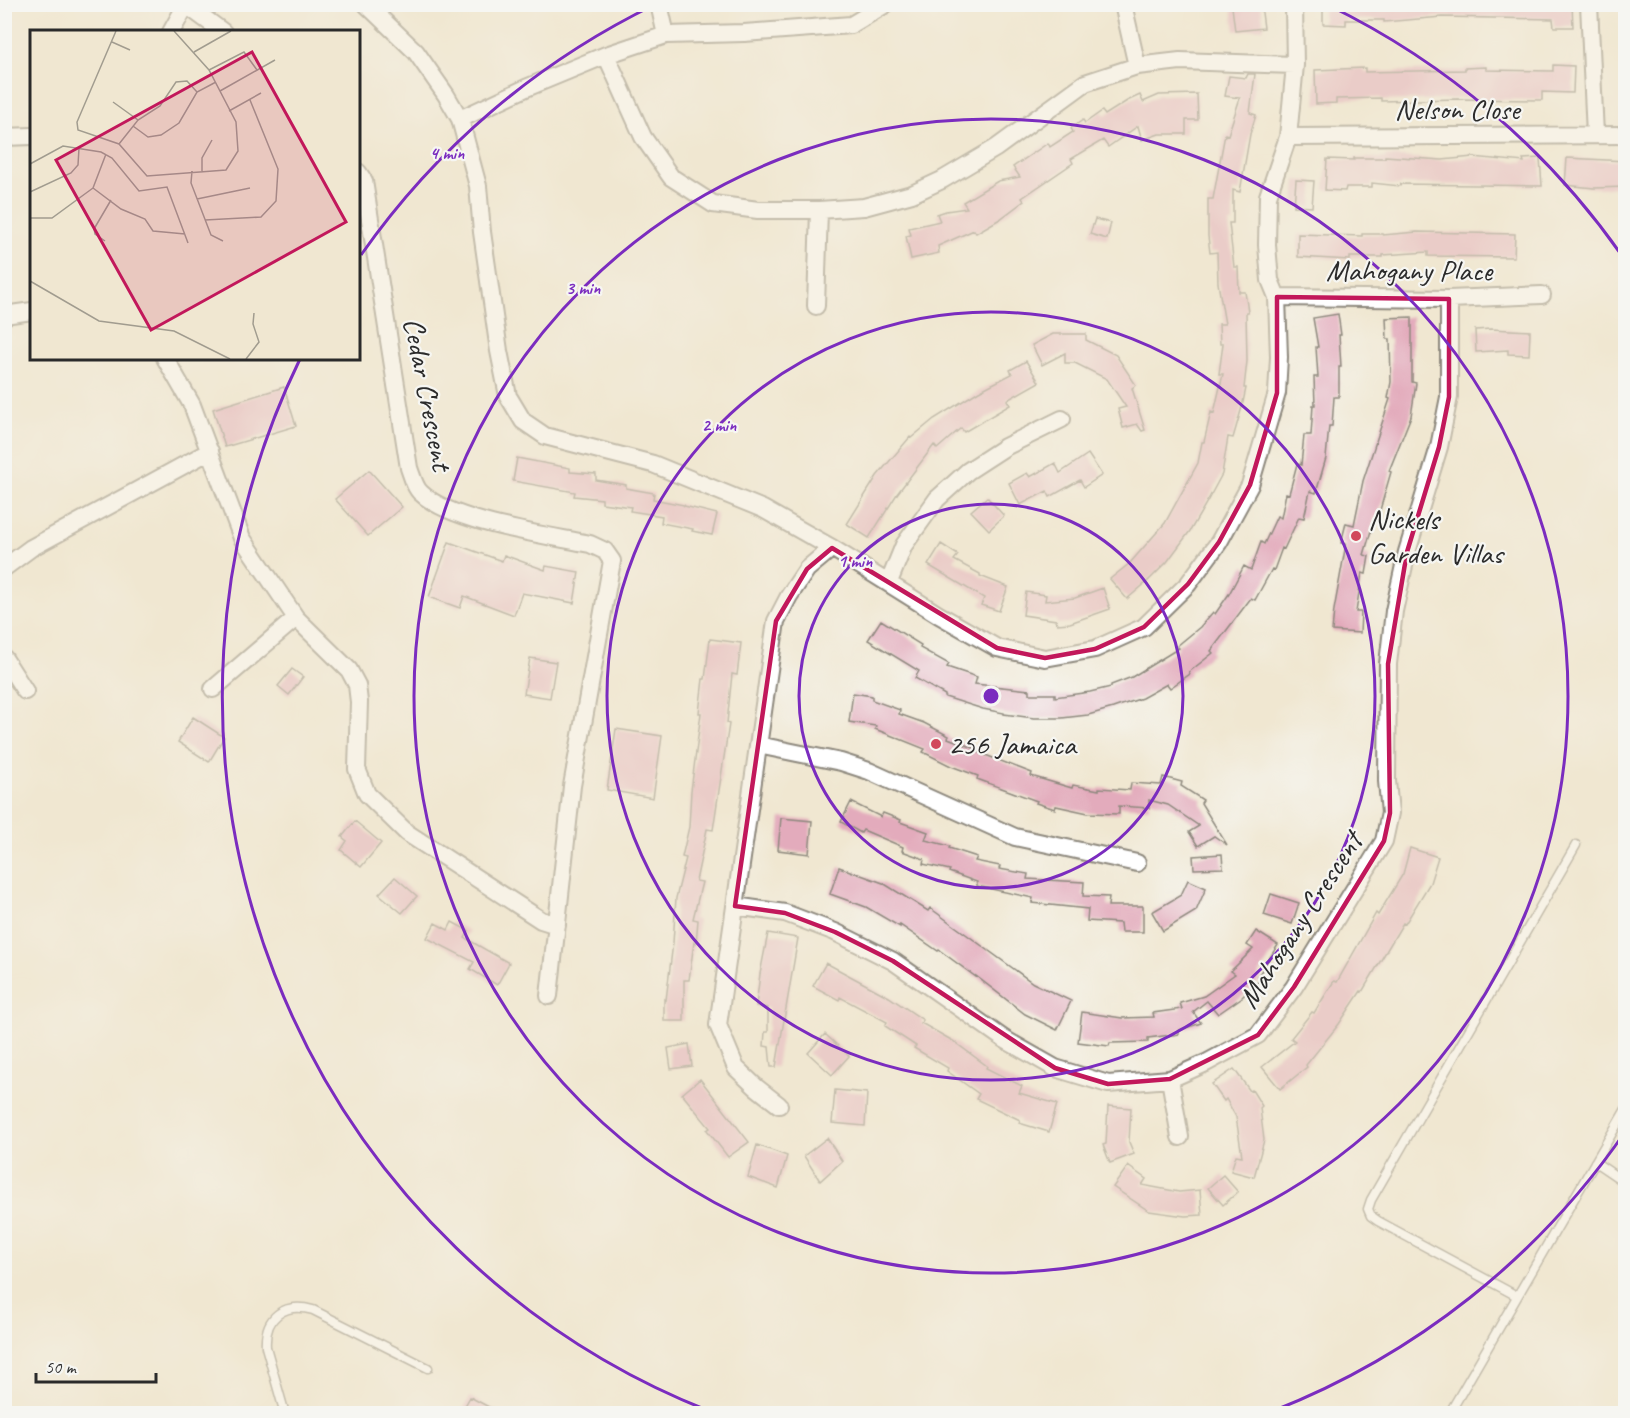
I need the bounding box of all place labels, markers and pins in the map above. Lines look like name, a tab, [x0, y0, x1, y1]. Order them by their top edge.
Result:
place label: Nickels Garden Villas	[1368, 500, 1505, 572]
marker: Nickels Garden Villas	[1349, 529, 1363, 543]
centre of rings	[981, 686, 1001, 706]
place label: 256 Jamaica	[948, 725, 1078, 763]
marker: 256 Jamaica	[929, 737, 943, 751]

